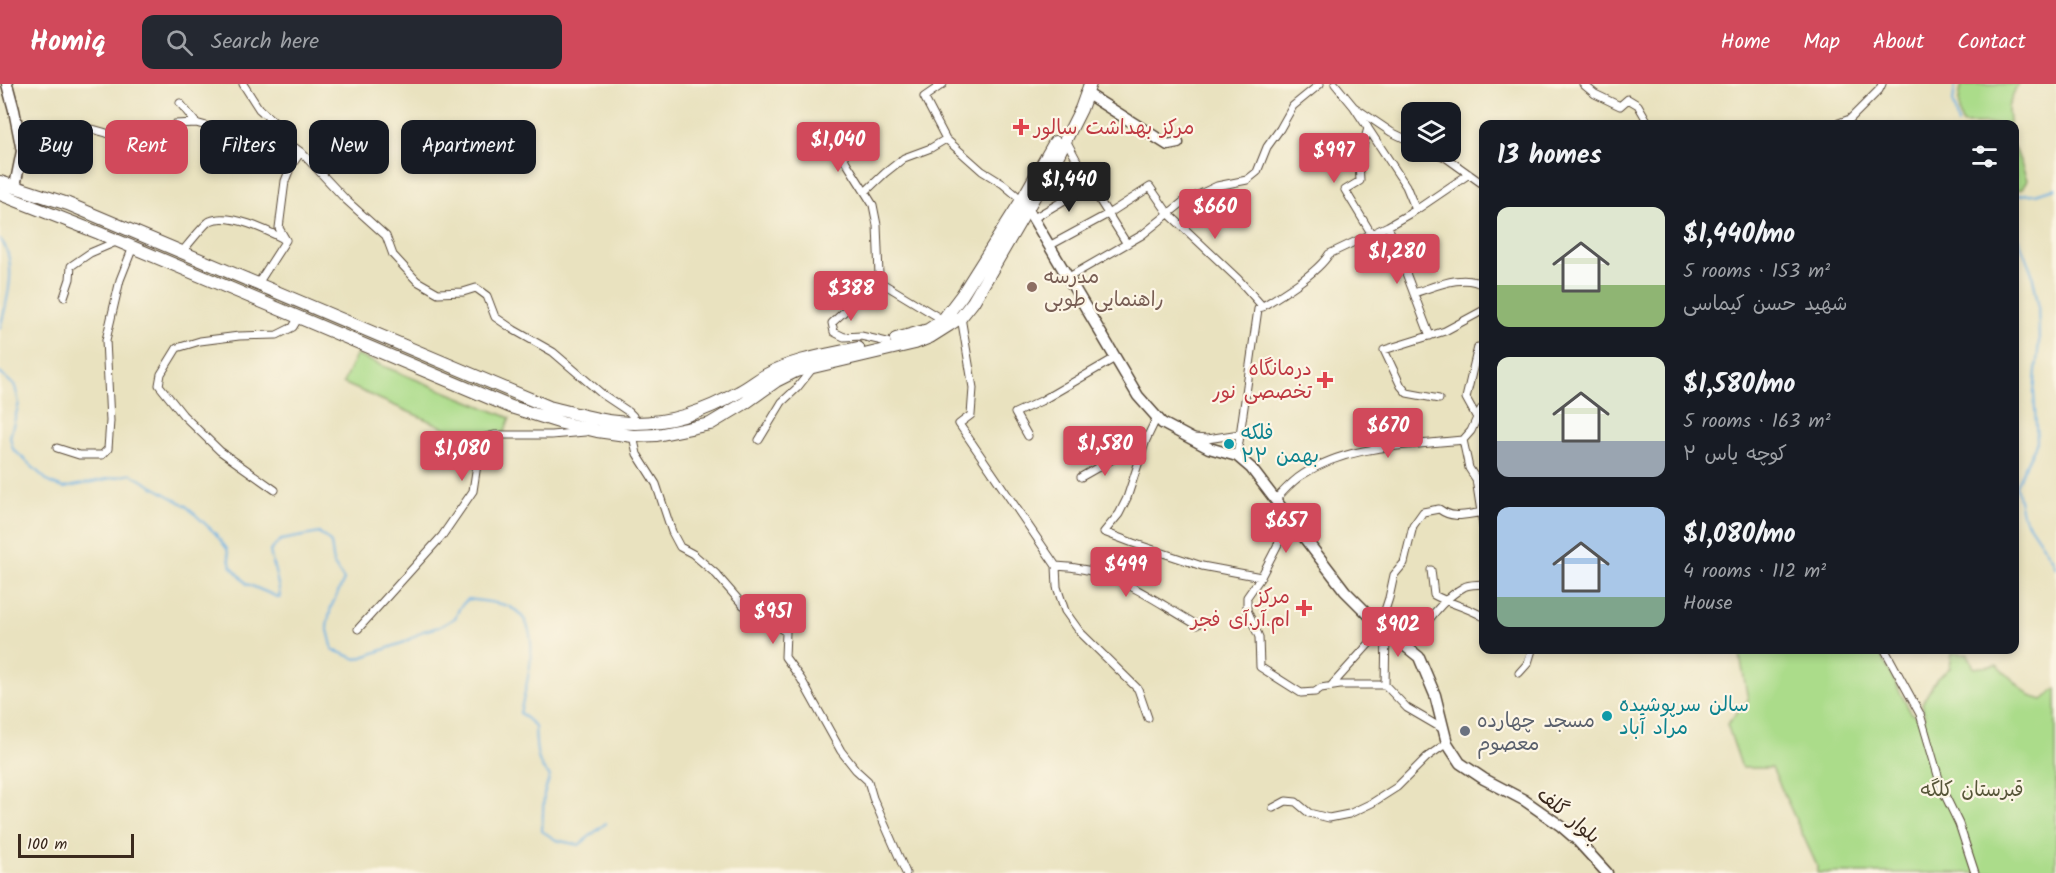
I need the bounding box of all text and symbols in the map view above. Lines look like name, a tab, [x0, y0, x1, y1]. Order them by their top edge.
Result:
search box	[142, 15, 562, 69]
text: Homiq	[30, 20, 106, 65]
text: Search here	[211, 25, 319, 60]
icon: search	[163, 26, 196, 59]
text: Home	[1721, 26, 1770, 59]
text: Map	[1803, 26, 1840, 59]
text: About	[1873, 26, 1924, 59]
text: Contact	[1957, 26, 2026, 59]
map controls	[1401, 102, 1461, 162]
button: layers	[1401, 102, 1461, 162]
place label: مرکز بهداشت سالور	[1032, 113, 1194, 145]
marker: مرکز بهداشت سالور	[1012, 118, 1030, 136]
chip: Buy	[18, 120, 93, 174]
chip: Rent	[105, 120, 188, 174]
chip: Filters	[200, 120, 297, 174]
chip: New	[309, 120, 389, 174]
chip: Apartment	[401, 120, 536, 174]
pin: $1,040	[789, 122, 887, 173]
text: $1,040	[811, 125, 865, 157]
pin: $997	[1298, 133, 1370, 184]
text: 13 homes	[1497, 135, 1602, 177]
text: $997	[1313, 136, 1355, 168]
icon: filters	[1968, 140, 2001, 173]
pin: $1,440	[1020, 162, 1118, 213]
text: $1,440	[1041, 165, 1097, 197]
pin: $660	[1179, 189, 1251, 240]
text: $660	[1193, 192, 1237, 224]
text: $1,440/mo	[1683, 214, 1795, 256]
icon: home	[1545, 231, 1617, 303]
pin: $1,280	[1348, 234, 1446, 285]
text: $1,280	[1369, 237, 1425, 269]
text: 5 rooms · 153 m²	[1683, 256, 1830, 288]
place label: مدرسه راهنمایی طوبی	[1044, 262, 1164, 317]
pin: $388	[815, 271, 887, 322]
text: $388	[828, 274, 874, 306]
marker: مدرسه راهنمایی طوبی	[1025, 280, 1039, 294]
text: شهید حسن کیماسی	[1683, 289, 1847, 321]
place label: درمانگاه تخصصی نور	[1212, 354, 1312, 409]
text: $1,580/mo	[1683, 364, 1795, 406]
marker: درمانگاه تخصصی نور	[1316, 371, 1334, 389]
icon: home	[1545, 381, 1617, 453]
text: 5 rooms · 163 m²	[1683, 406, 1831, 438]
pin: $670	[1352, 408, 1424, 459]
text: $670	[1367, 411, 1409, 443]
place label: فلکه ۲۲ بهمن	[1241, 418, 1319, 473]
pin: $1,580	[1056, 426, 1154, 477]
text: $1,580	[1077, 429, 1133, 461]
pin: $1,080	[413, 431, 511, 482]
text: $1,080	[434, 434, 490, 466]
marker: فلکه ۲۲ بهمن	[1222, 437, 1236, 451]
text: کوچه یاس ۲	[1683, 439, 1787, 471]
pin: $657	[1250, 503, 1322, 554]
text: $657	[1265, 506, 1307, 538]
text: $1,080/mo	[1683, 514, 1796, 556]
icon: home	[1545, 531, 1617, 603]
pin: $499	[1090, 547, 1162, 598]
text: $499	[1105, 550, 1147, 582]
text: 4 rooms · 112 m²	[1683, 556, 1826, 588]
place label: مرکز ام.آر.آی فجر	[1189, 582, 1290, 637]
text: House	[1683, 588, 1733, 620]
pin: $951	[737, 594, 809, 645]
text: $951	[754, 597, 792, 629]
marker: مرکز ام.آر.آی فجر	[1295, 599, 1313, 617]
pin: $902	[1362, 607, 1434, 658]
text: $902	[1376, 610, 1420, 642]
place label: سالن سرپوشیده مراد آباد	[1619, 690, 1749, 745]
place label: مسجد چهارده معصوم	[1477, 706, 1595, 761]
marker: سالن سرپوشیده مراد آباد	[1600, 709, 1614, 723]
marker: مسجد چهارده معصوم	[1458, 724, 1472, 738]
park label: قبرستان کلگه	[1920, 775, 2024, 807]
street label: بلوار گلف	[1529, 780, 1607, 853]
scale bar	[18, 831, 134, 858]
text: 100 m	[27, 832, 67, 857]

